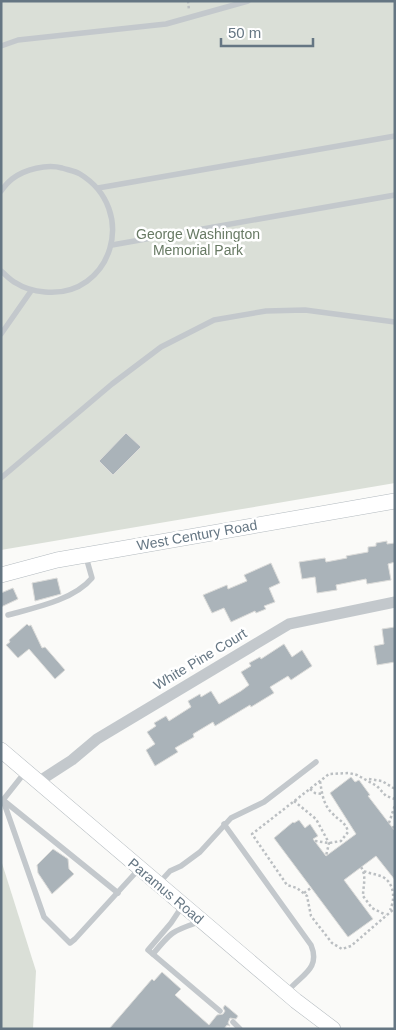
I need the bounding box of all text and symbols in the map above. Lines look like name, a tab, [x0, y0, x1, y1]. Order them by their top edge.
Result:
scale bar	[221, 15, 314, 47]
text: 50 m	[228, 24, 261, 41]
park label: George Washington Memorial Park	[136, 226, 260, 258]
street label: West Century Road	[136, 517, 258, 553]
street label: White Pine Court	[151, 625, 250, 693]
street label: Paramus Road	[125, 855, 207, 927]

